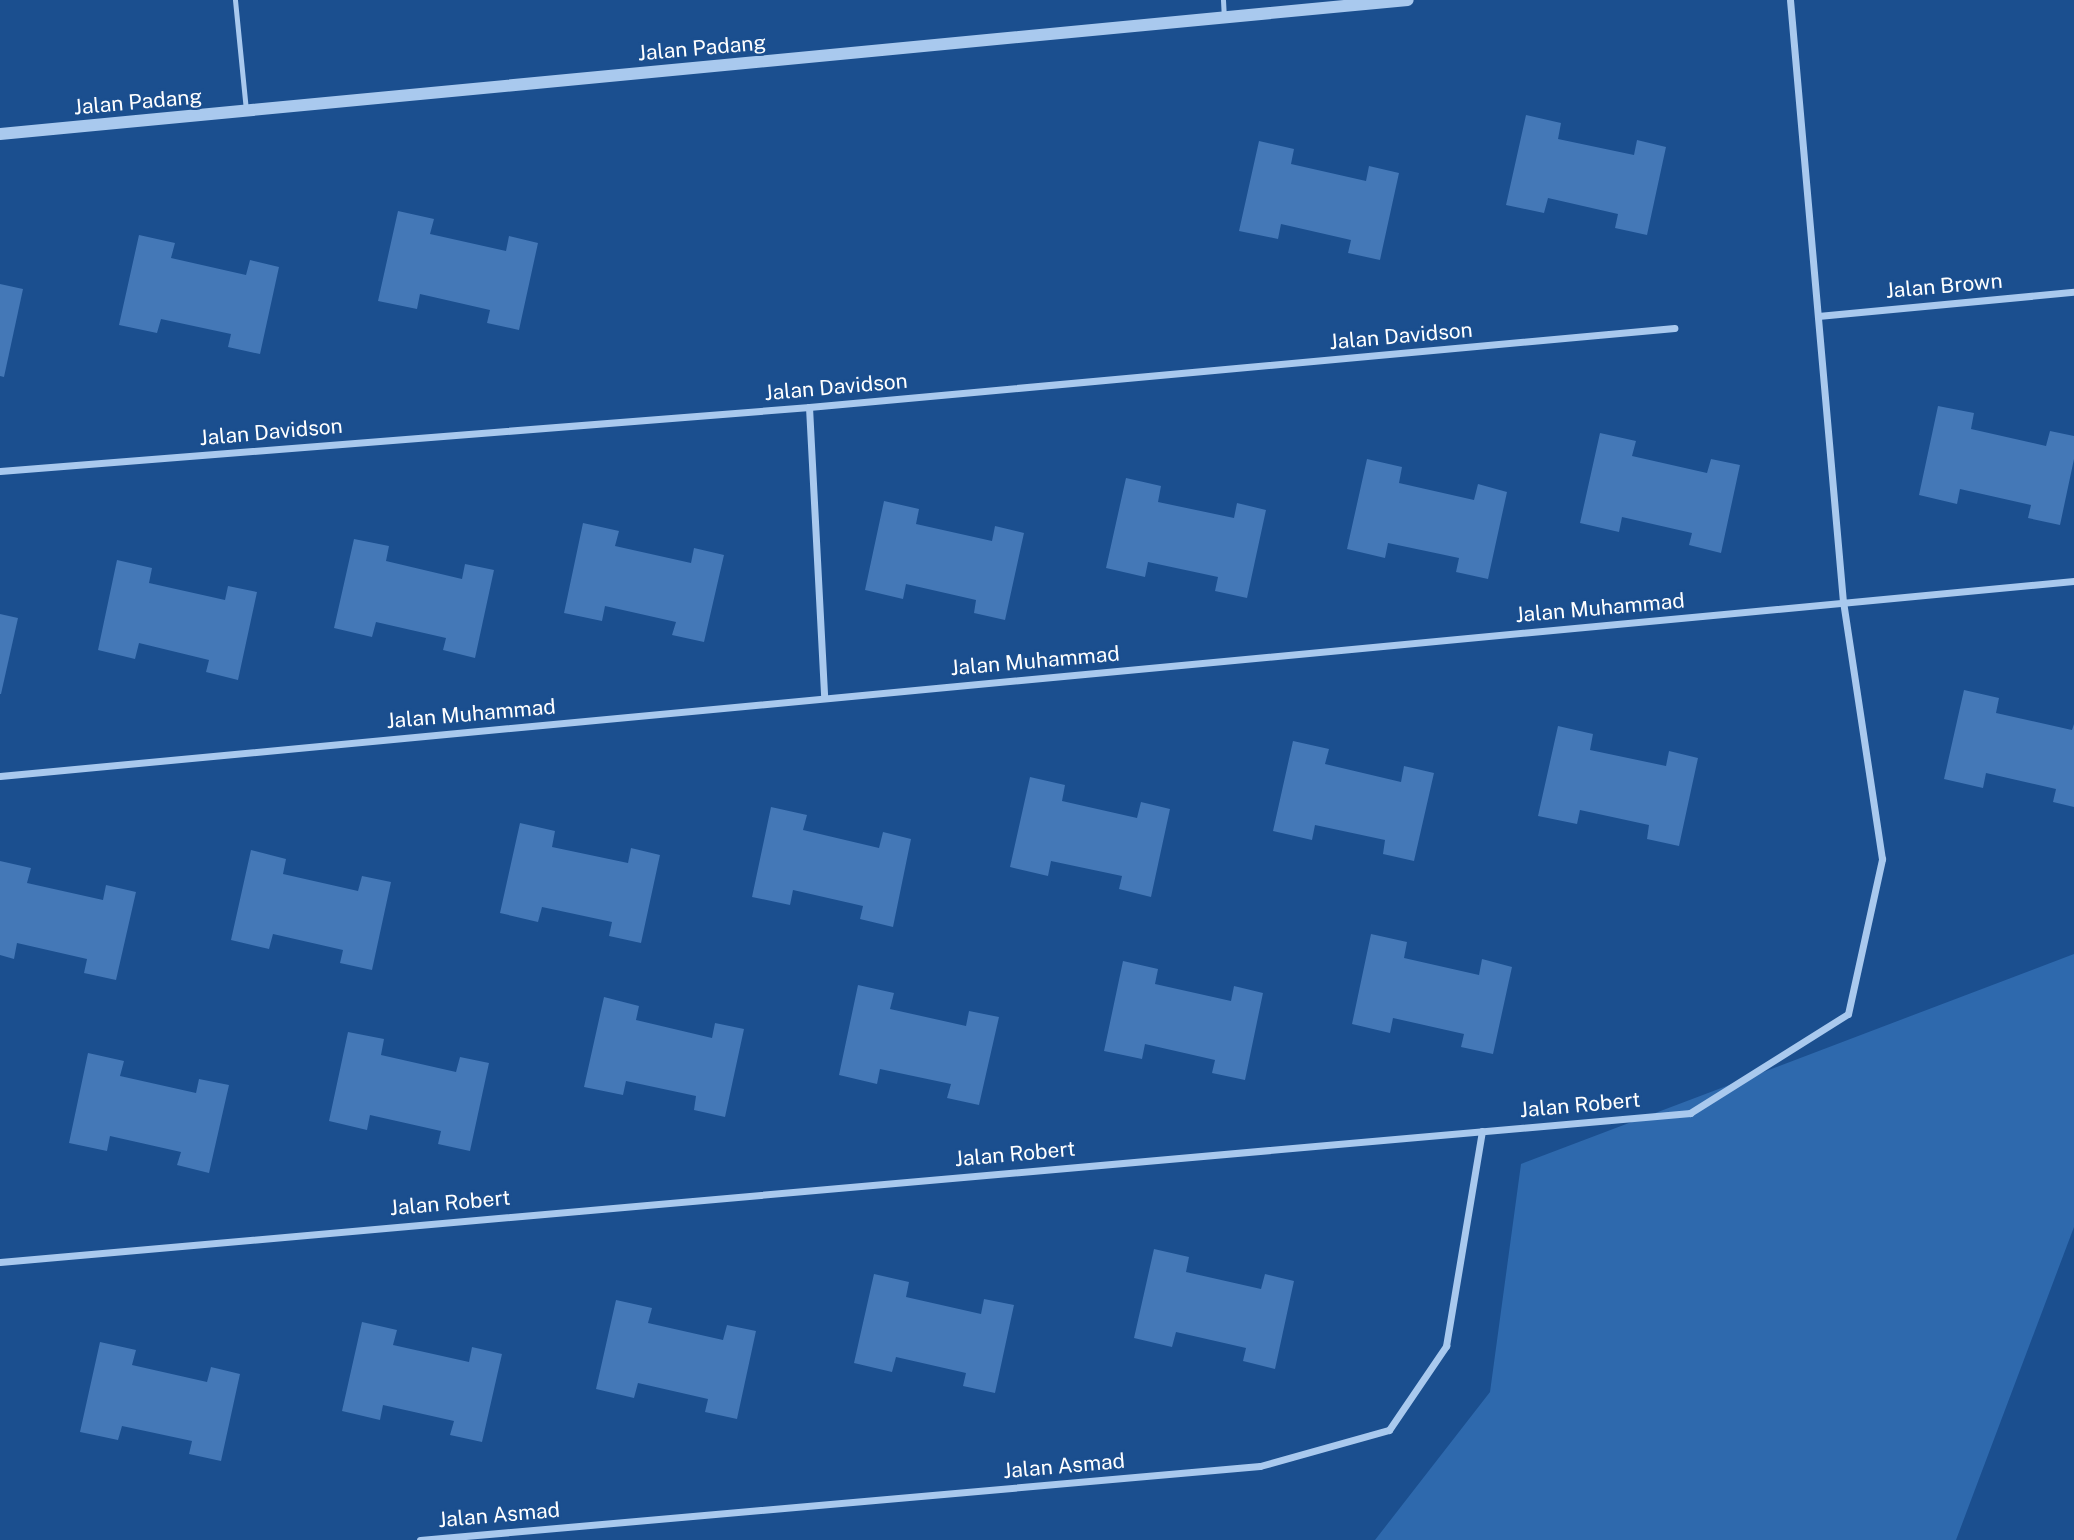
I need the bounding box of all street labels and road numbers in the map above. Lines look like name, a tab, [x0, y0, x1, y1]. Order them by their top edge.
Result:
street label: Jalan Padang	[637, 30, 767, 66]
street label: Jalan Padang	[73, 84, 203, 120]
street label: Jalan Brown	[1885, 268, 2003, 304]
street label: Jalan Davidson	[1328, 317, 1474, 355]
street label: Jalan Davidson	[763, 368, 909, 406]
street label: Jalan Davidson	[198, 413, 344, 451]
street label: Jalan Muhammad	[1514, 588, 1686, 628]
street label: Jalan Muhammad	[949, 641, 1121, 681]
street label: Jalan Muhammad	[385, 694, 557, 734]
street label: Jalan Robert	[1519, 1087, 1641, 1123]
street label: Jalan Robert	[954, 1136, 1076, 1172]
street label: Jalan Robert	[389, 1185, 511, 1221]
street label: Jalan Asmad	[1002, 1448, 1126, 1484]
street label: Jalan Asmad	[437, 1497, 561, 1533]

